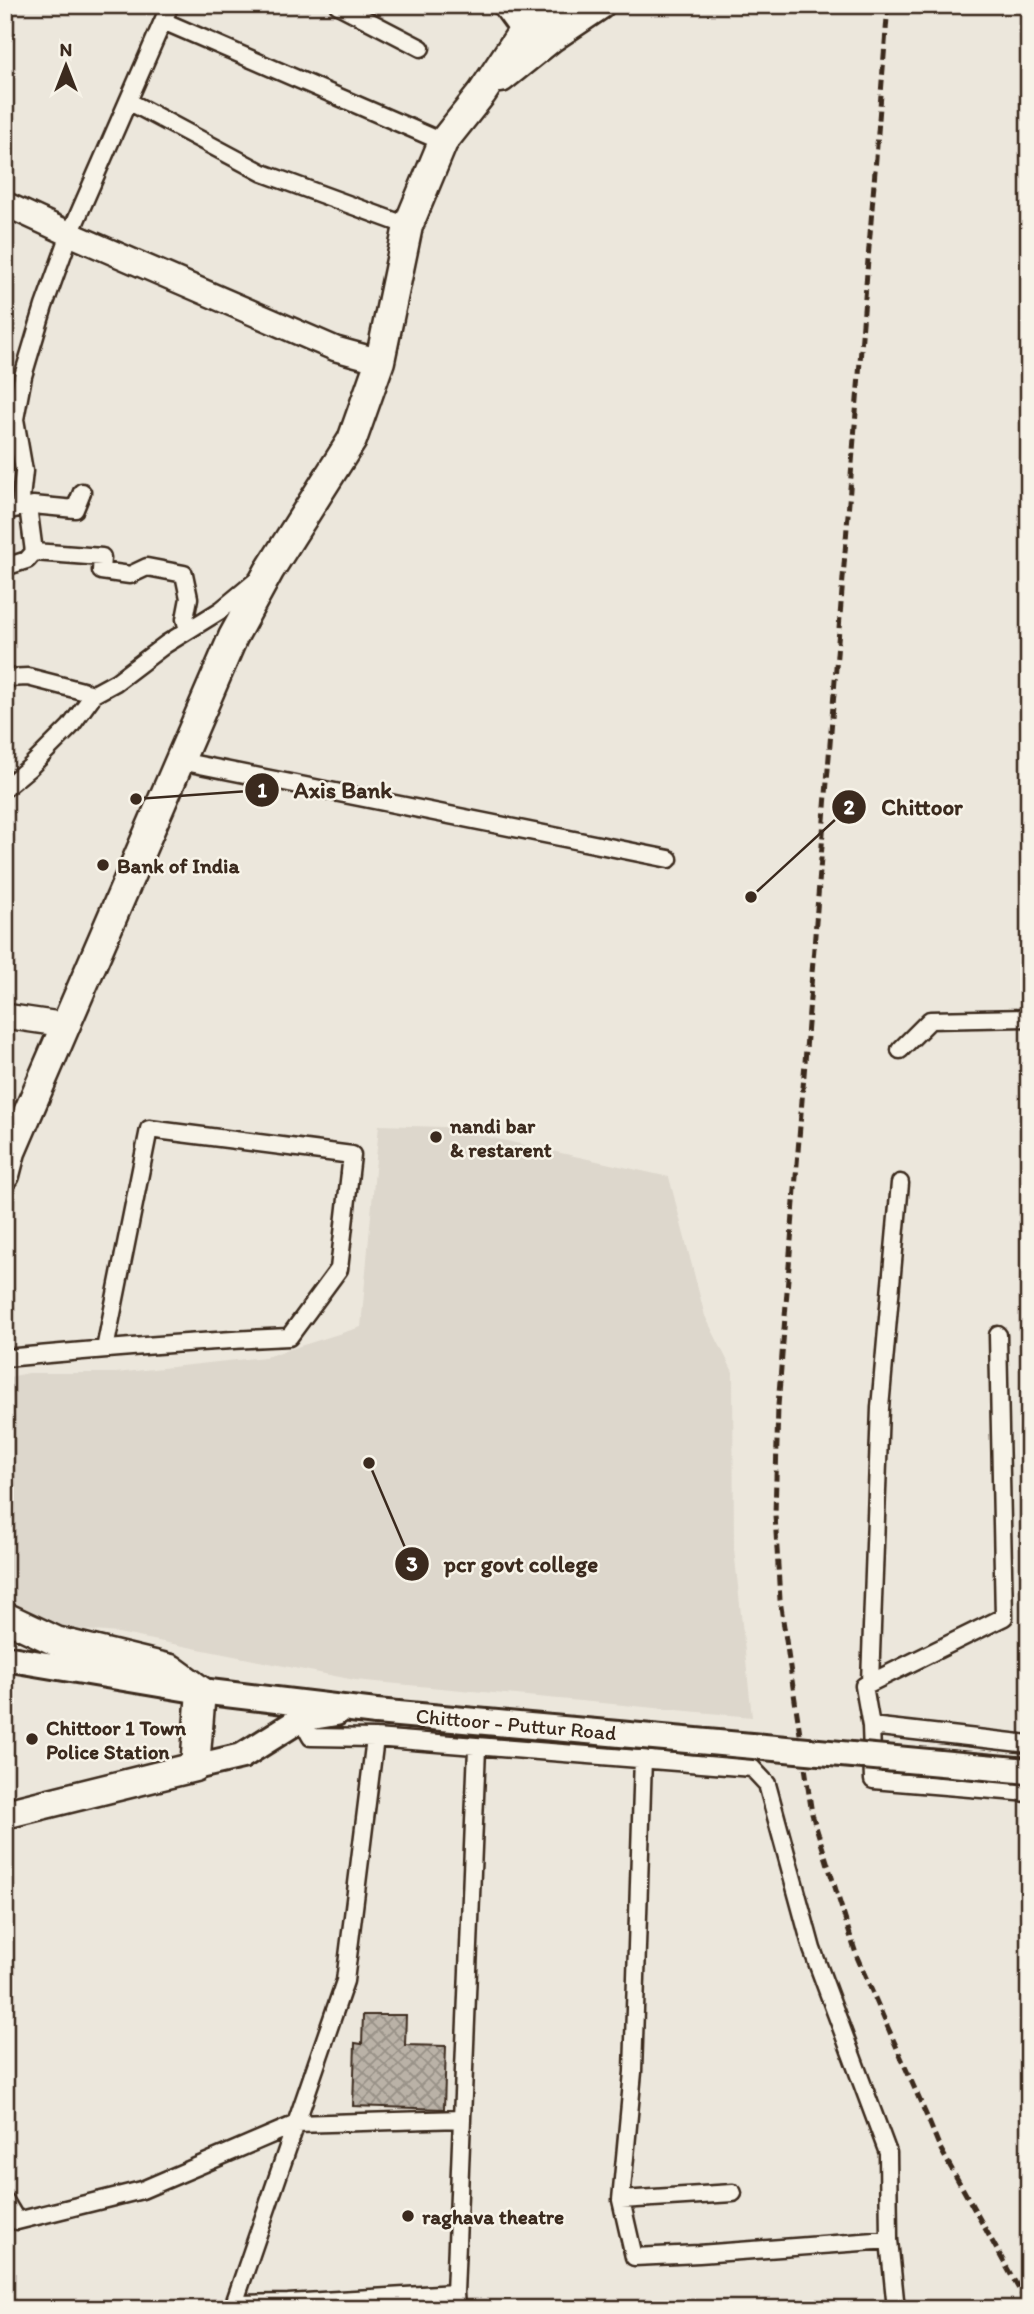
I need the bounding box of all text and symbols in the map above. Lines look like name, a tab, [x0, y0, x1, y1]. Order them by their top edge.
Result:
north arrow	[32, 32, 102, 102]
text: N	[60, 38, 72, 61]
callout: Axis Bank	[244, 768, 406, 812]
text: Axis Bank	[293, 776, 393, 804]
text: 1	[257, 777, 267, 802]
callout: Chittoor	[832, 785, 976, 829]
text: Chittoor	[881, 793, 963, 821]
text: 2	[843, 794, 855, 819]
place label: Bank of India	[117, 853, 240, 878]
marker: Bank of India	[95, 857, 111, 873]
place label: nandi bar & restarent	[449, 1113, 552, 1162]
marker: nandi bar & restarent	[428, 1129, 444, 1145]
callout: pcr govt college	[395, 1542, 612, 1586]
text: pcr govt college	[443, 1550, 598, 1578]
text: 3	[406, 1551, 418, 1576]
street label: Chittoor - Puttur Road	[415, 1703, 617, 1745]
place label: Chittoor 1 Town Police Station	[46, 1715, 186, 1764]
marker: Chittoor 1 Town Police Station	[24, 1731, 40, 1747]
place label: raghava theatre	[422, 2204, 564, 2230]
marker: raghava theatre	[400, 2208, 416, 2224]

